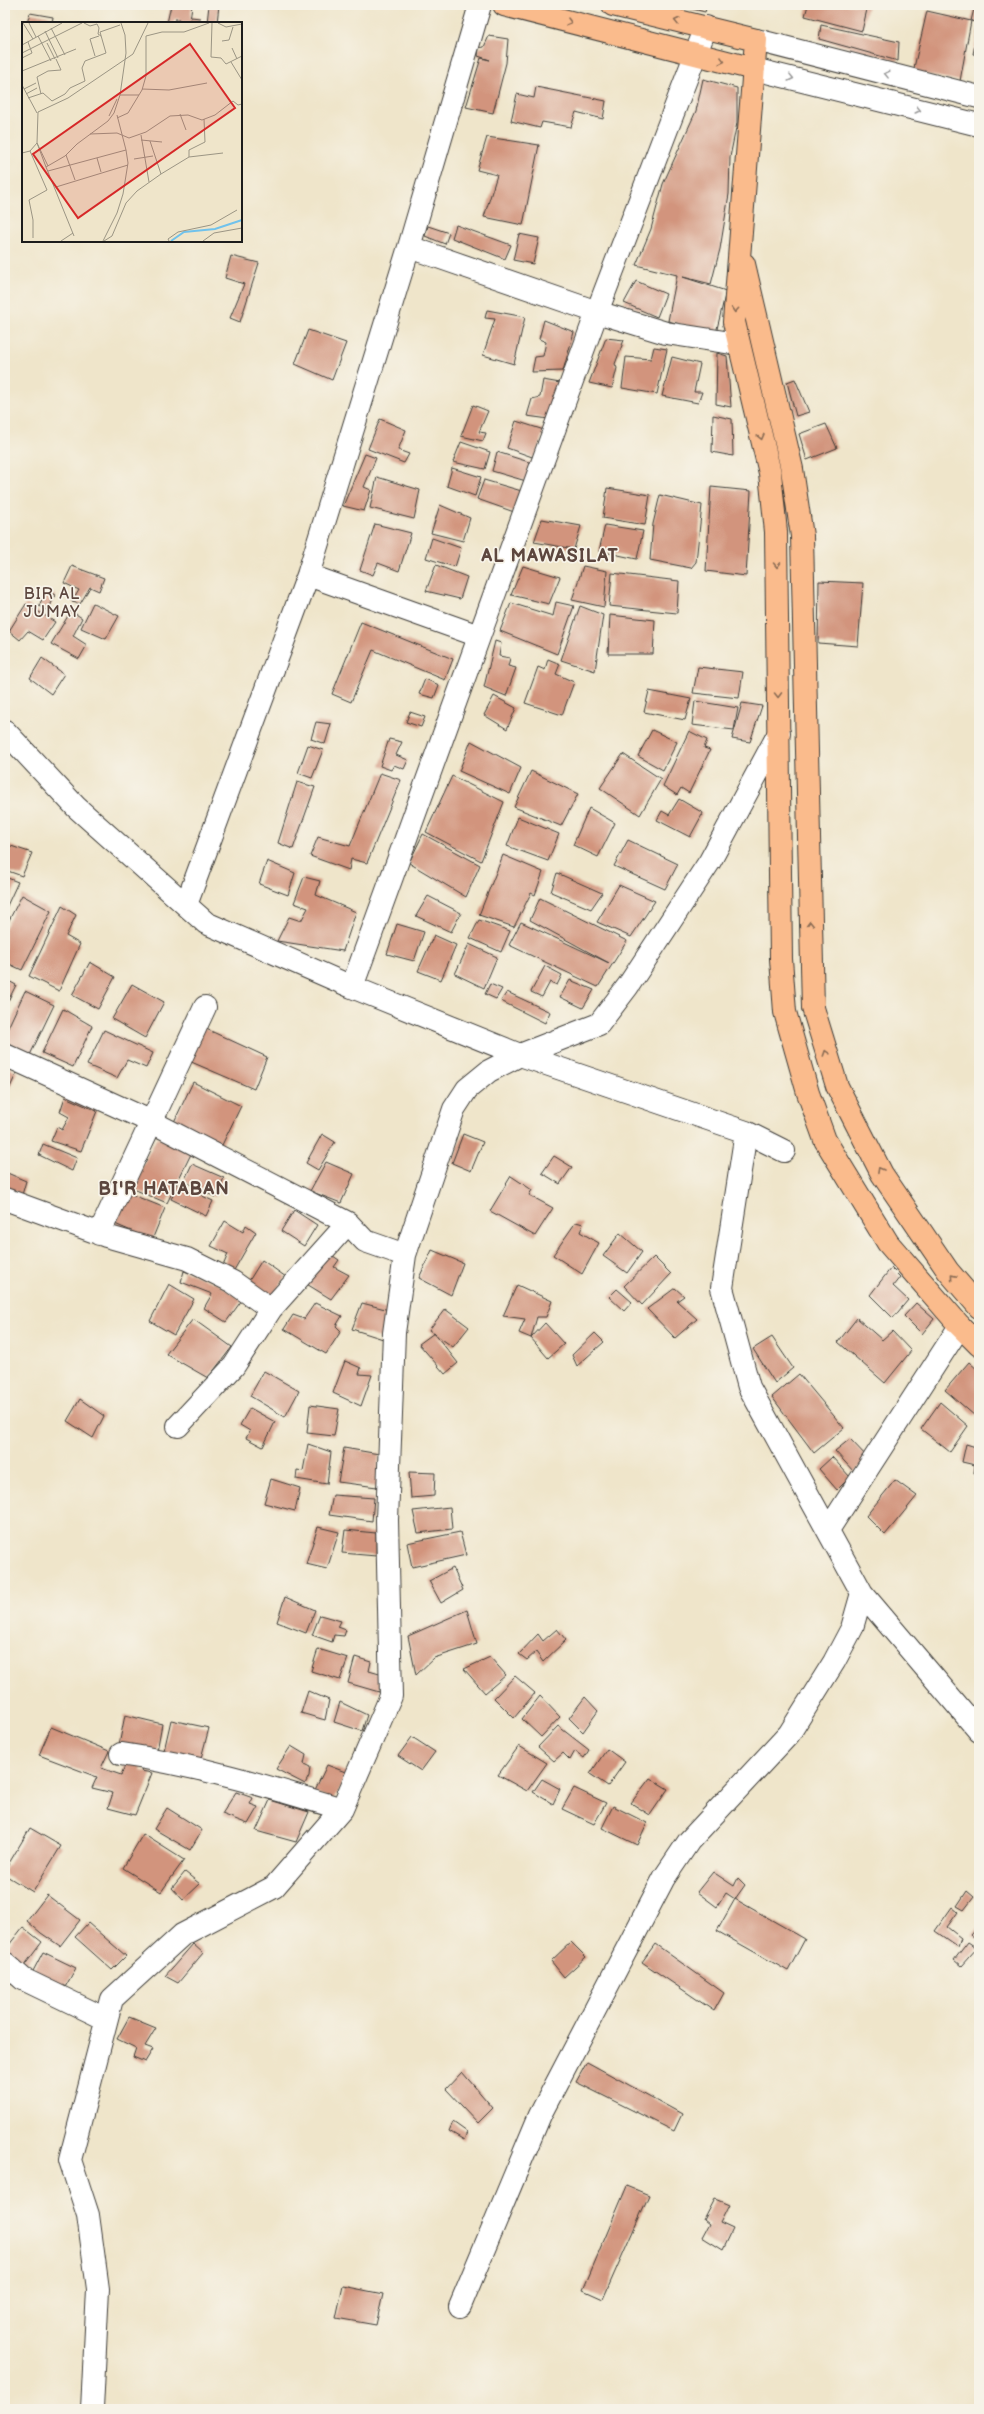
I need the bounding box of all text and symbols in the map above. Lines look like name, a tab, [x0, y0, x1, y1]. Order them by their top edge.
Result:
one-way arrow	[565, 17, 572, 26]
one-way arrow	[674, 17, 681, 25]
inset map	[22, 22, 242, 242]
one-way arrow	[718, 57, 725, 65]
one-way arrow	[884, 70, 890, 78]
one-way arrow	[788, 74, 795, 82]
one-way arrow	[914, 105, 921, 113]
one-way arrow	[731, 307, 739, 313]
one-way arrow	[757, 434, 765, 440]
district label: AL MAWASILAT	[480, 546, 619, 567]
one-way arrow	[772, 562, 781, 568]
district label: BIR AL JUMAY	[24, 585, 80, 622]
one-way arrow	[774, 692, 782, 698]
one-way arrow	[806, 921, 814, 927]
one-way arrow	[822, 1049, 830, 1056]
one-way arrow	[877, 1167, 884, 1174]
district label: BI'R HATABAN	[98, 1179, 230, 1200]
one-way arrow	[951, 1275, 958, 1282]

